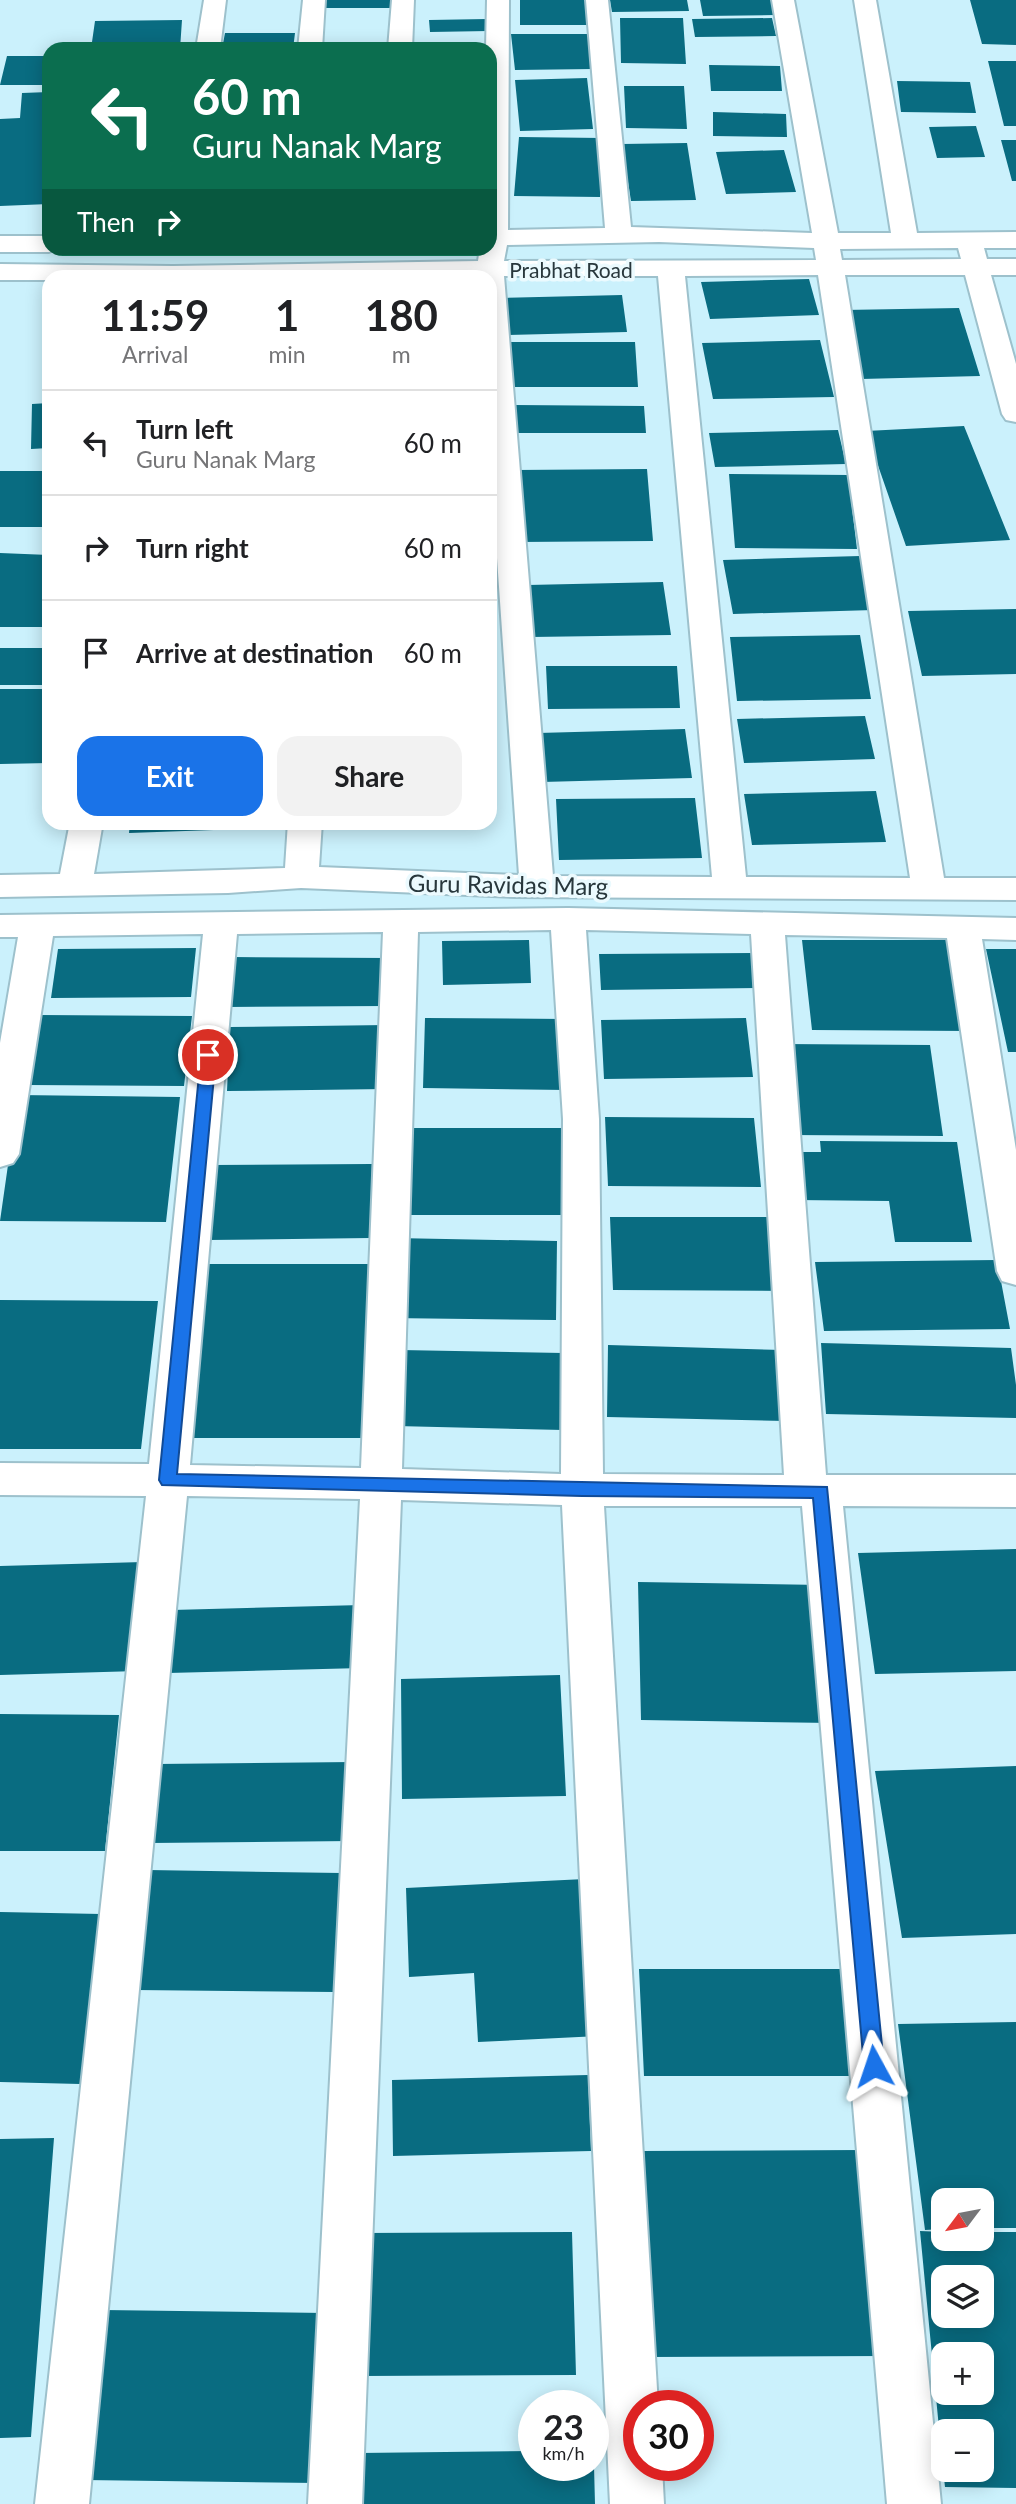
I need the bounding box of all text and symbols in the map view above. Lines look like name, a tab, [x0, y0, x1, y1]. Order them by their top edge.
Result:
text: 60 m	[192, 67, 302, 125]
icon: left	[77, 70, 168, 161]
text: Guru Nanak Marg	[192, 126, 442, 165]
icon: right	[149, 203, 187, 241]
text: Then	[77, 206, 135, 238]
street label: Prabhat Road	[509, 257, 633, 282]
text: 11:59	[101, 290, 209, 340]
text: 1	[275, 290, 299, 340]
text: 180	[365, 290, 438, 340]
text: Arrival	[122, 340, 188, 368]
text: min	[268, 340, 306, 368]
text: m	[392, 340, 411, 368]
text: Turn left	[136, 413, 233, 445]
icon: left	[77, 424, 115, 462]
text: 60 m	[404, 427, 462, 459]
text: Guru Nanak Marg	[136, 445, 316, 473]
icon: right	[77, 529, 115, 567]
text: Turn right	[136, 532, 249, 564]
text: 60 m	[404, 532, 462, 564]
icon: arrive	[77, 634, 115, 672]
text: Arrive at destination	[136, 637, 373, 669]
text: 60 m	[404, 637, 462, 669]
button: Exit	[77, 736, 263, 816]
button: Share	[277, 736, 462, 816]
street label: Guru Ravidas Marg	[408, 868, 608, 900]
pin	[178, 1025, 238, 1085]
icon: arrive	[189, 1036, 227, 1074]
position arrow	[837, 2029, 911, 2103]
north arrow	[931, 2188, 994, 2250]
map controls	[931, 2188, 994, 2482]
button: layers	[931, 2265, 994, 2328]
button: +	[931, 2342, 994, 2405]
speed limit sign: 30	[623, 2390, 714, 2481]
text: 23	[543, 2405, 584, 2447]
button: −	[931, 2419, 994, 2482]
text: km/h	[542, 2442, 585, 2464]

